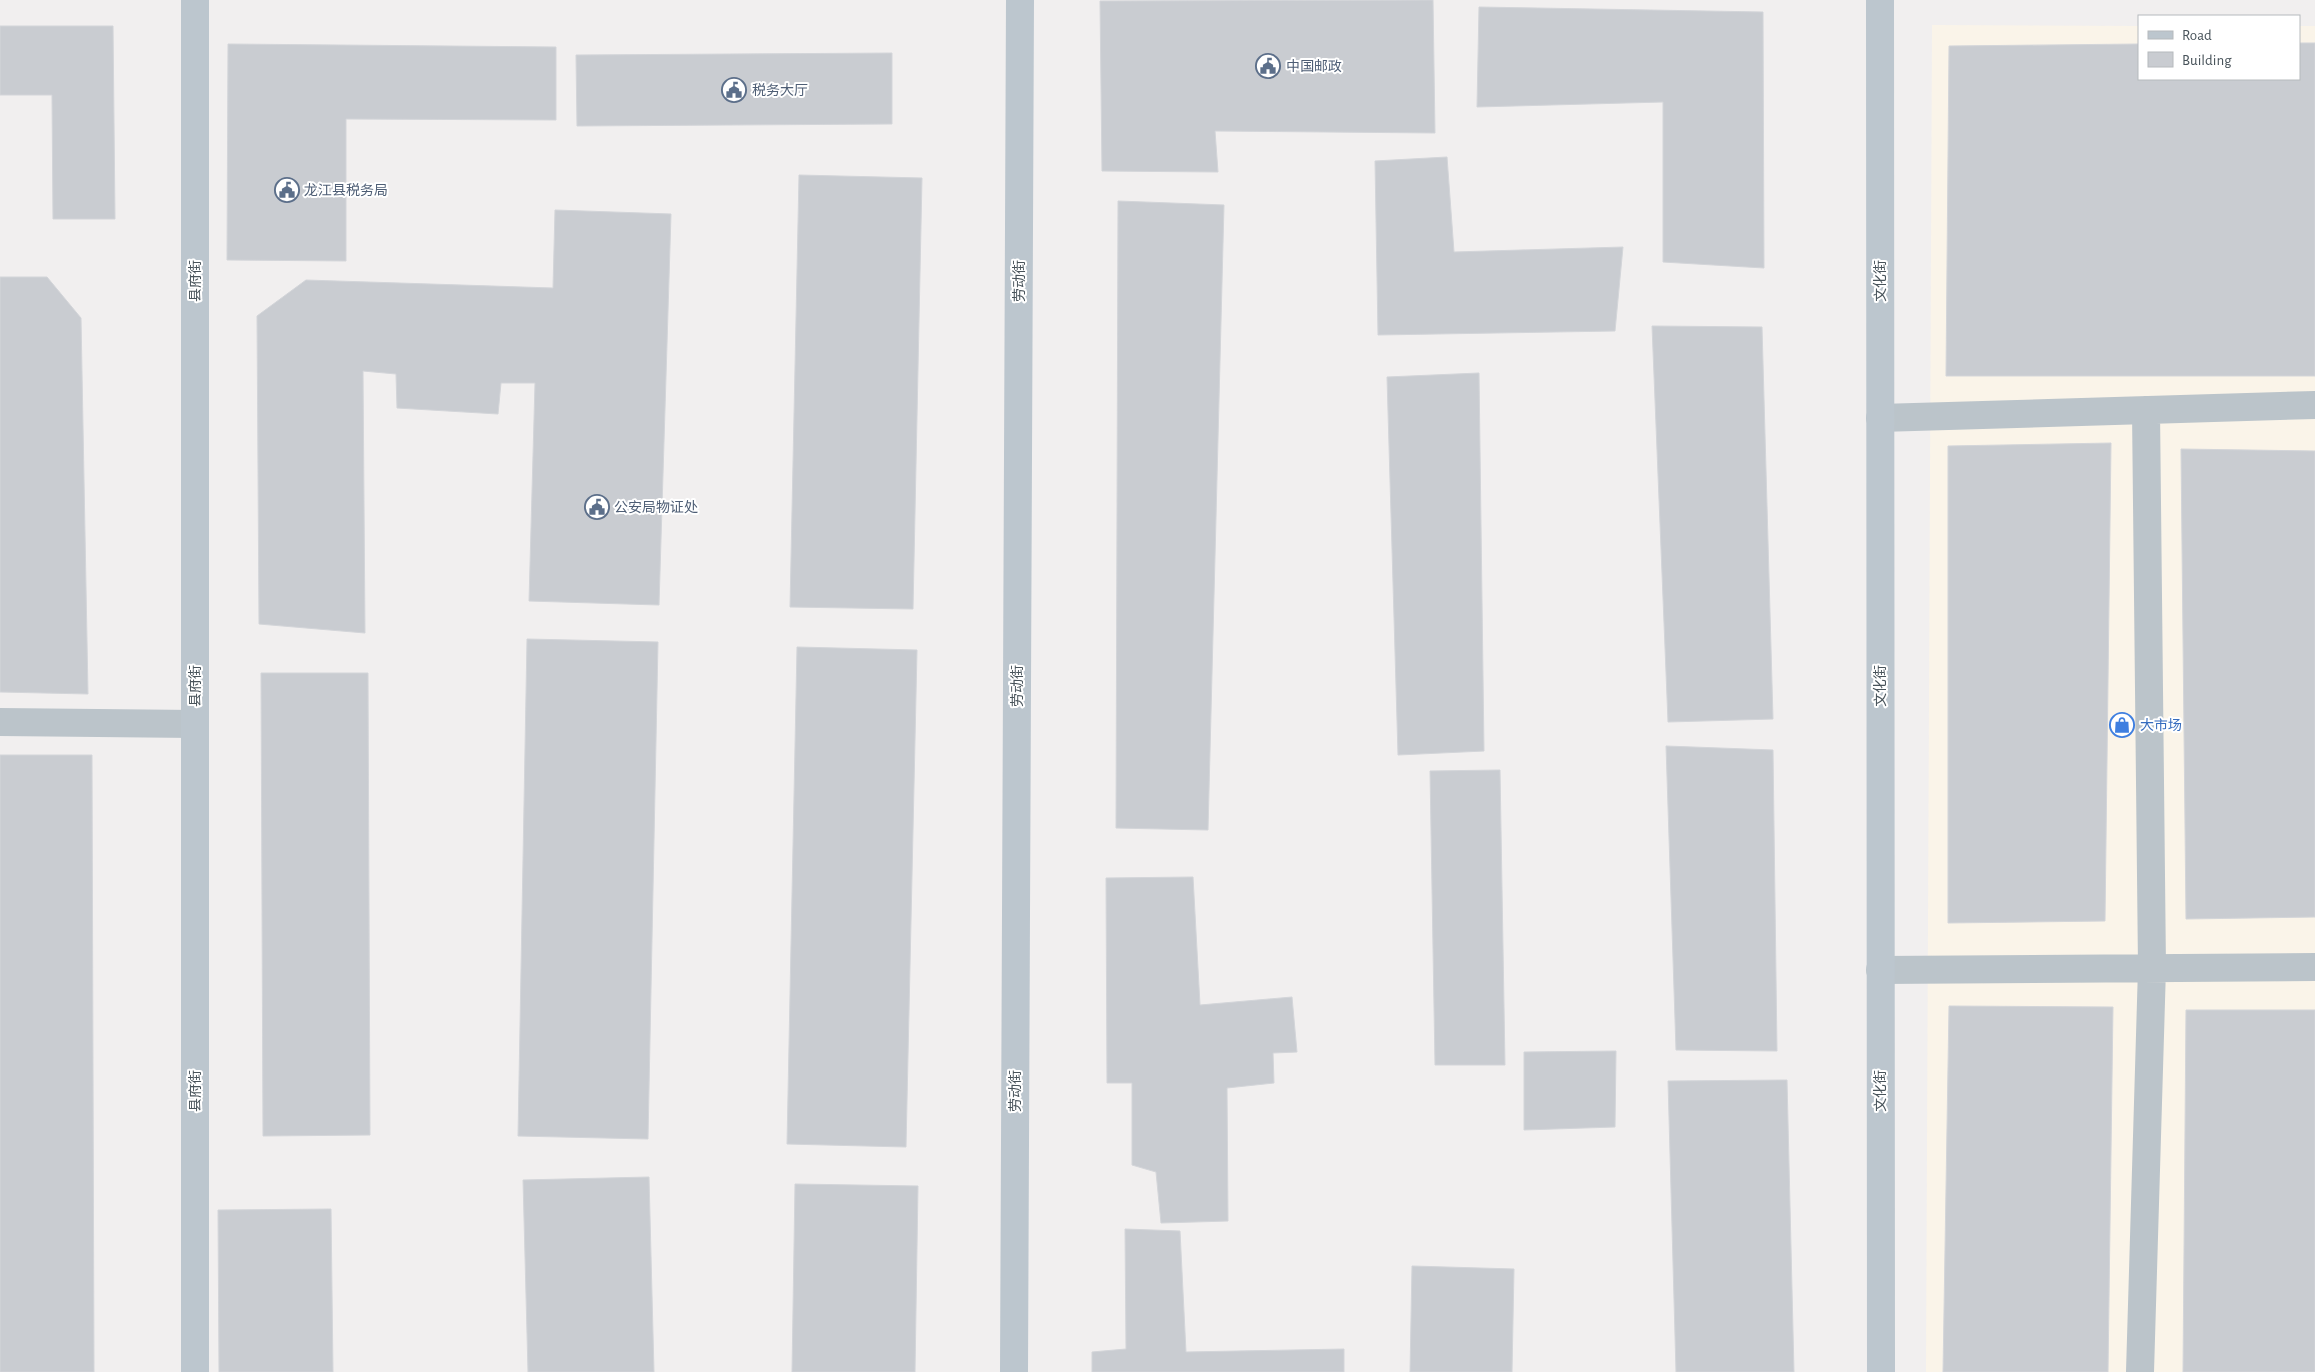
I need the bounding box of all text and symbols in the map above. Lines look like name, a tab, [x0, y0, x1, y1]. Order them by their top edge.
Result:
legend	[2138, 15, 2300, 80]
text: Road	[2182, 28, 2212, 43]
public building icon: 中国邮政	[1255, 53, 1281, 79]
text: Building	[2182, 53, 2232, 68]
place label: 中国邮政	[1286, 59, 1342, 74]
public building icon: 税务大厅	[721, 77, 747, 103]
place label: 税务大厅	[752, 83, 808, 98]
public building icon: 龙江县税务局	[274, 177, 300, 203]
place label: 龙江县税务局	[304, 182, 388, 198]
street label: 县府街	[188, 260, 203, 302]
street label: 劳动街	[1012, 260, 1027, 302]
street label: 文化街	[1872, 260, 1888, 302]
public building icon: 公安局物证处	[584, 494, 610, 520]
place label: 公安局物证处	[614, 499, 698, 515]
street label: 县府街	[188, 665, 203, 707]
street label: 劳动街	[1010, 665, 1025, 707]
street label: 文化街	[1872, 665, 1888, 707]
shop icon: 大市场	[2109, 712, 2135, 738]
place label: 大市场	[2140, 718, 2182, 733]
street label: 县府街	[188, 1070, 203, 1112]
street label: 劳动街	[1008, 1070, 1023, 1112]
street label: 文化街	[1872, 1070, 1888, 1112]

